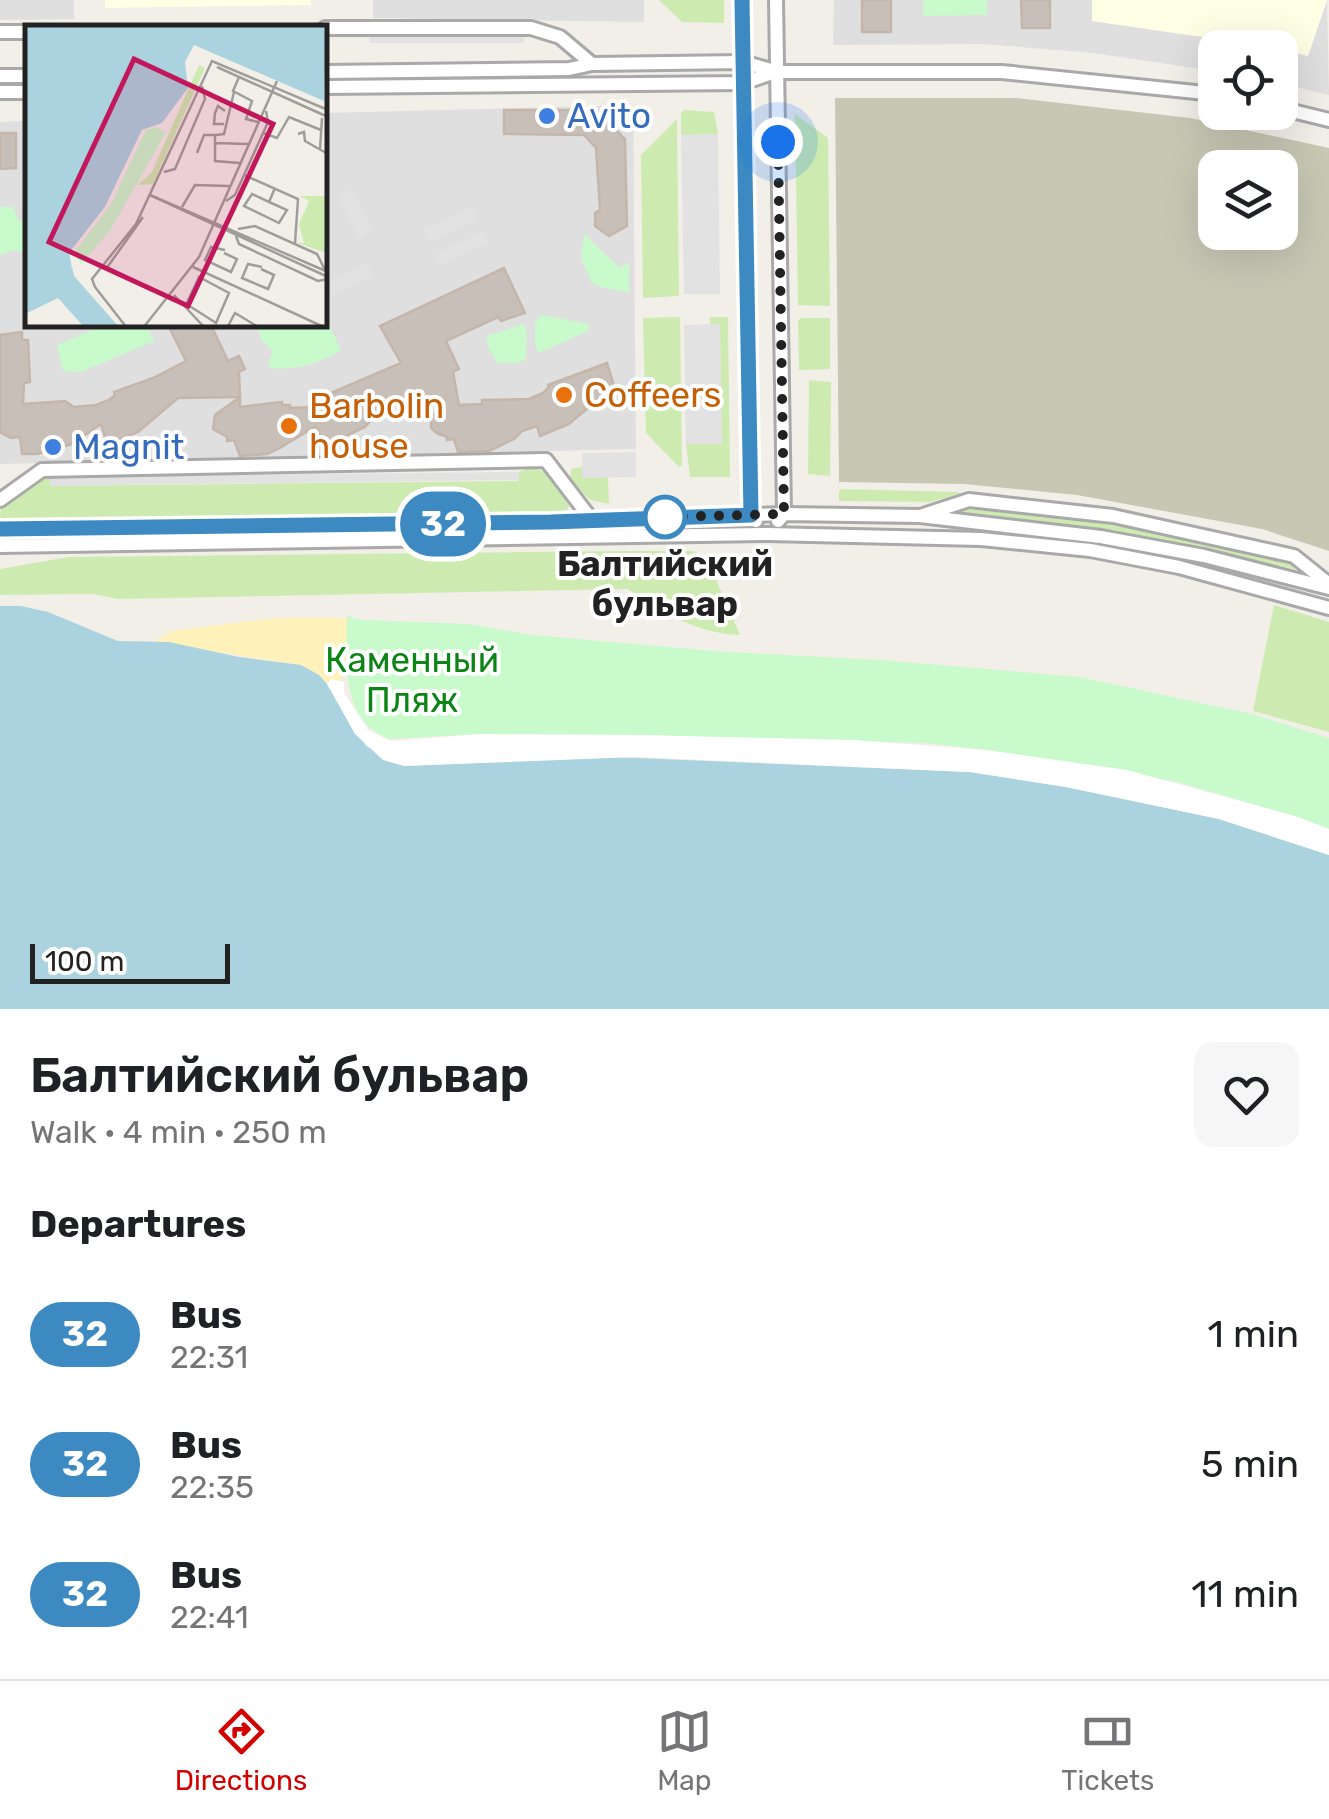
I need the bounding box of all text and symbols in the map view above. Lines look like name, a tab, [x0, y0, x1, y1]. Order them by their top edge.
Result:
inset map	[25, 25, 328, 328]
map controls	[1198, 30, 1298, 250]
button: locate	[1198, 30, 1298, 130]
place label: Avito	[567, 95, 651, 137]
marker: Avito	[536, 105, 558, 127]
your location	[753, 117, 803, 167]
button: layers	[1198, 150, 1298, 250]
place label: Coffeers	[584, 374, 721, 416]
marker: Coffeers	[553, 384, 575, 406]
place label: Barbolin house	[309, 385, 444, 467]
marker: Barbolin house	[278, 415, 300, 437]
place label: Magnit	[73, 426, 184, 468]
marker: Magnit	[42, 436, 64, 458]
line badge: 32	[398, 492, 488, 556]
marker: Балтийский бульвар	[644, 496, 686, 538]
text: 32	[420, 503, 466, 545]
place label: Балтийский бульвар	[557, 543, 773, 625]
park label: Каменный Пляж	[325, 639, 499, 721]
scale bar	[30, 939, 230, 984]
text: 100 m	[45, 945, 124, 978]
button: heart	[1194, 1042, 1299, 1147]
text: Балтийский бульвар	[30, 1047, 529, 1104]
text: Walk · 4 min · 250 m	[30, 1113, 327, 1151]
text: Departures	[30, 1201, 246, 1247]
text: Bus	[170, 1292, 242, 1338]
text: 1 min	[1207, 1311, 1299, 1357]
text: 32	[62, 1313, 108, 1355]
text: 22:31	[170, 1338, 248, 1376]
text: Bus	[170, 1422, 242, 1468]
text: 5 min	[1201, 1441, 1299, 1487]
text: 32	[62, 1443, 108, 1485]
text: 22:35	[170, 1468, 254, 1506]
text: Bus	[170, 1552, 242, 1598]
text: 11 min	[1191, 1571, 1299, 1617]
text: 32	[62, 1573, 108, 1615]
text: 22:41	[170, 1598, 249, 1636]
tab: Directions	[175, 1704, 307, 1797]
tab: Map	[657, 1704, 712, 1797]
tab: Tickets	[1061, 1704, 1154, 1797]

